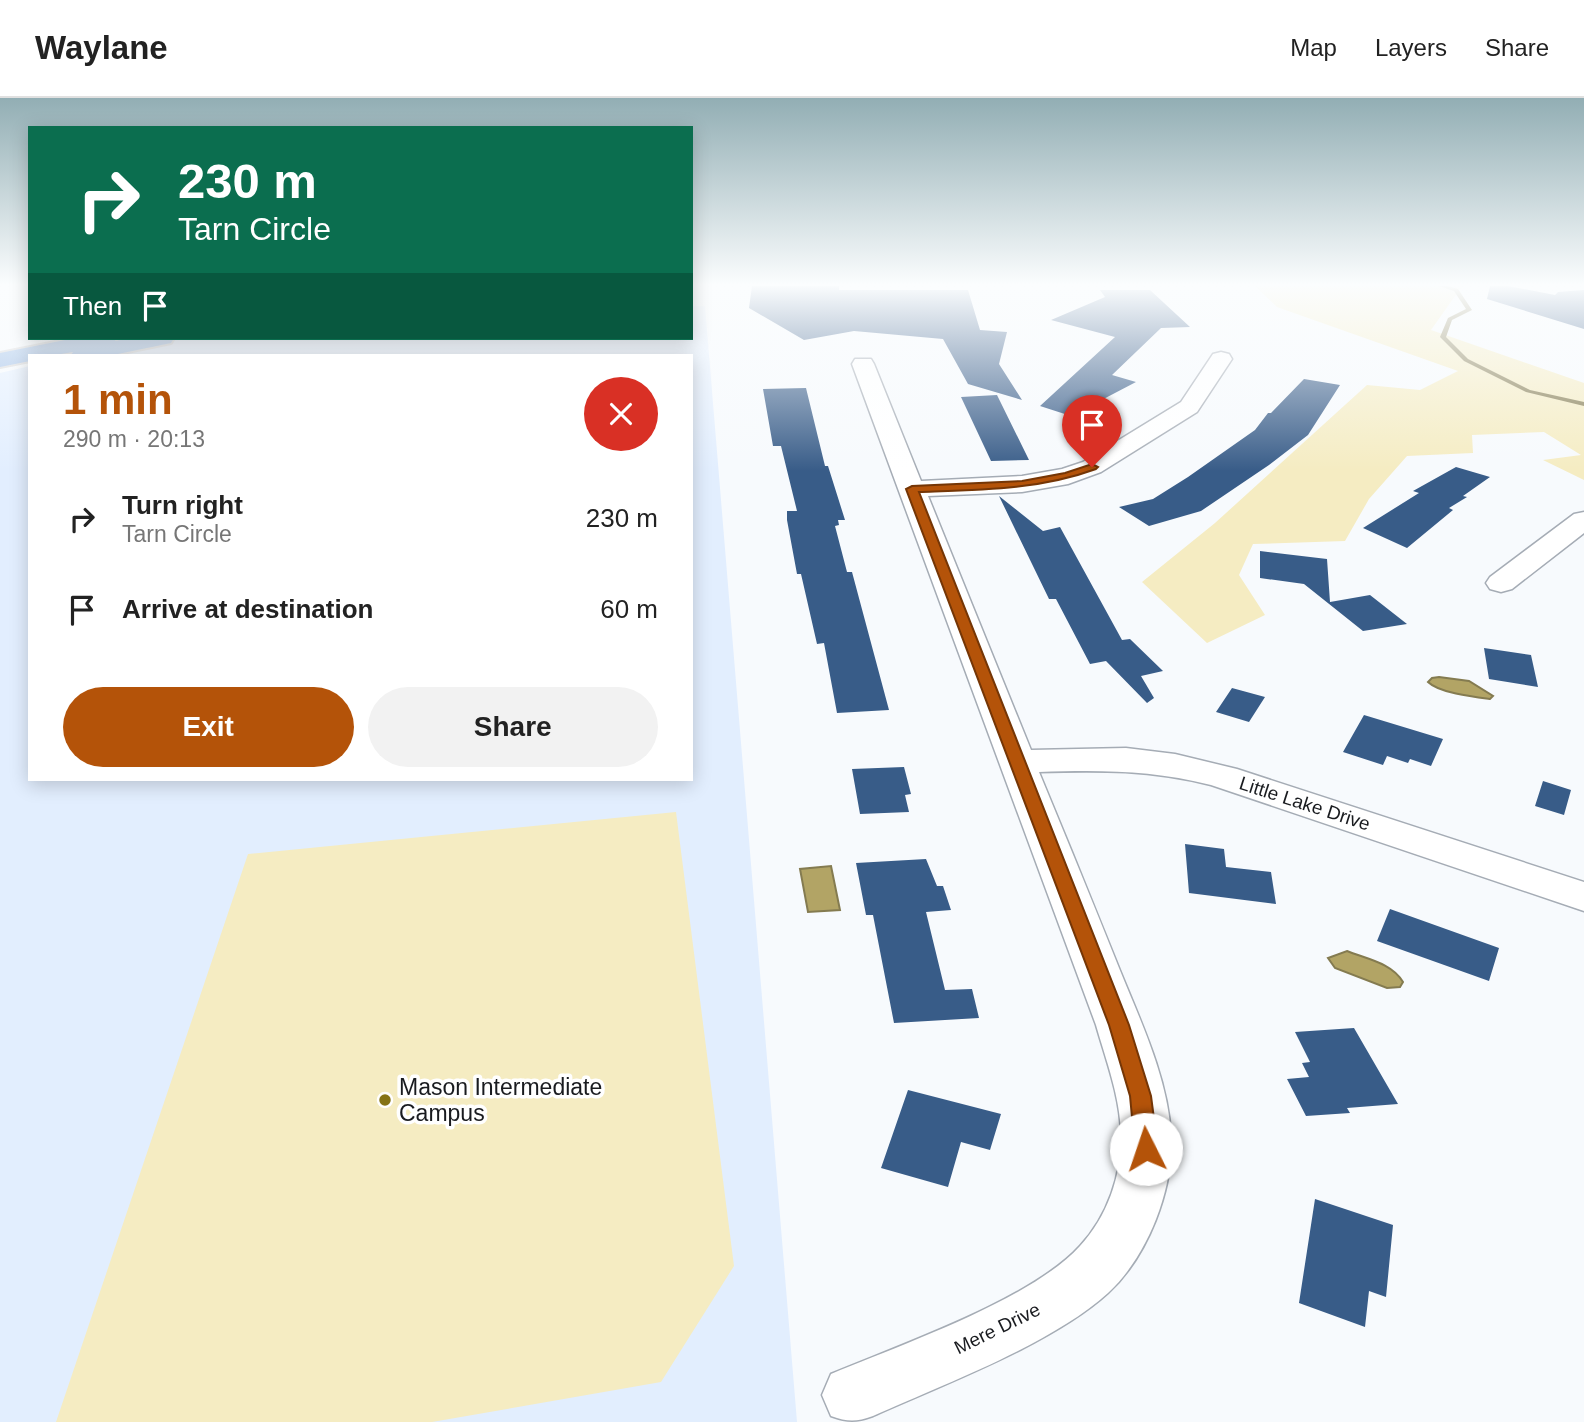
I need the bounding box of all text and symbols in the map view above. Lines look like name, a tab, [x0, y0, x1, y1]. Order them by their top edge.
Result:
text: Waylane	[35, 29, 168, 66]
text: Map	[1290, 34, 1337, 61]
text: Layers	[1375, 34, 1447, 61]
text: Share	[1485, 34, 1549, 61]
icon: right	[63, 154, 154, 245]
text: 230 m	[178, 154, 317, 208]
text: Tarn Circle	[178, 211, 331, 247]
icon: arrive	[136, 287, 174, 325]
text: Then	[63, 291, 122, 321]
text: 1 min	[63, 376, 173, 423]
button: close	[584, 377, 658, 451]
pin	[1062, 395, 1122, 467]
icon: arrive	[1073, 406, 1111, 444]
text: 290 m · 20:13	[63, 426, 205, 452]
text: Turn right	[122, 490, 243, 520]
icon: right	[63, 500, 101, 538]
text: 230 m	[586, 503, 658, 533]
text: Tarn Circle	[122, 521, 232, 547]
icon: arrive	[63, 591, 101, 629]
text: Arrive at destination	[122, 594, 373, 624]
text: 60 m	[600, 594, 658, 624]
button: Exit	[63, 687, 354, 767]
button: Share	[368, 687, 658, 767]
street label: Little Lake Drive	[1237, 772, 1373, 835]
place label: Mason Intermediate Campus	[399, 1074, 602, 1126]
marker: Mason Intermediate Campus	[377, 1092, 393, 1108]
position arrow	[1109, 1112, 1183, 1186]
street label: Mere Drive	[951, 1299, 1044, 1358]

